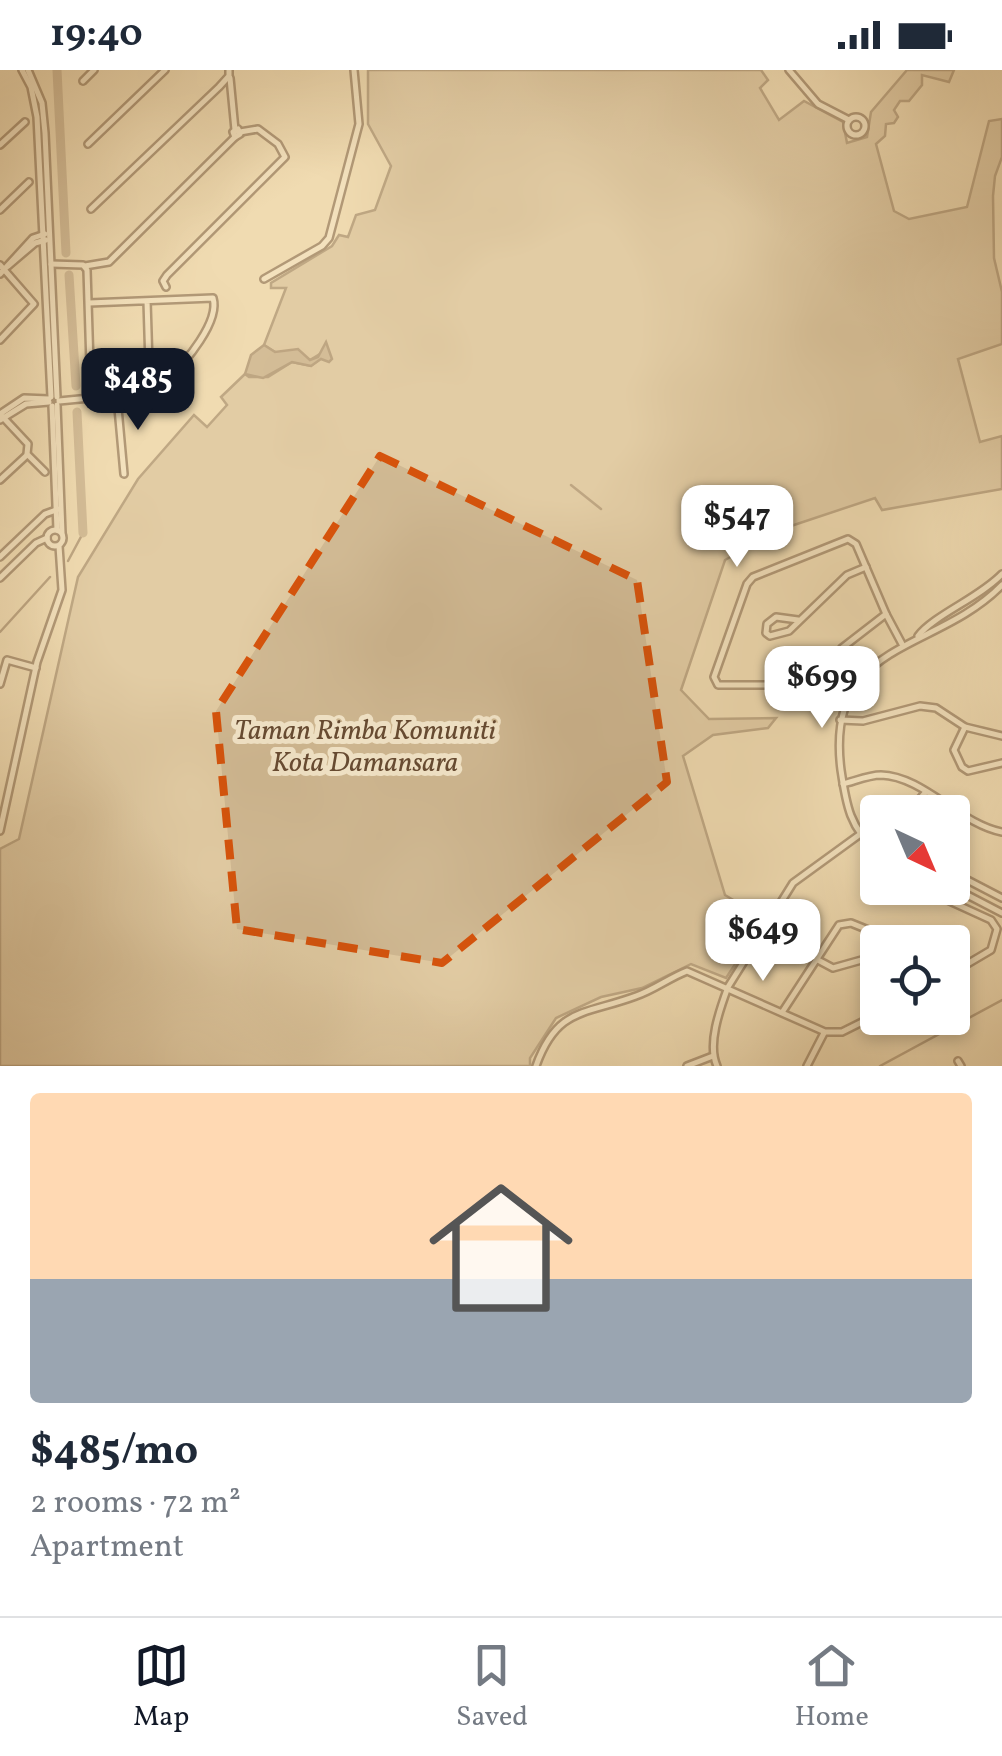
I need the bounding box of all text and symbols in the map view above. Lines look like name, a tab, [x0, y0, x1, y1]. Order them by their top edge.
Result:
text: 19:40	[50, 9, 143, 62]
pin: $485	[79, 348, 197, 433]
text: $485	[103, 358, 173, 402]
pin: $547	[678, 485, 796, 570]
text: $547	[703, 495, 771, 539]
pin: $699	[763, 646, 881, 731]
text: $699	[787, 656, 857, 700]
park label: Taman Rimba Komuniti Kota Damansara	[234, 712, 497, 783]
north arrow	[860, 795, 970, 905]
map controls	[860, 795, 970, 1035]
pin: $649	[704, 899, 822, 984]
text: $649	[727, 909, 799, 953]
button: locate	[860, 925, 970, 1035]
icon: home	[411, 1158, 591, 1338]
text: $485/mo	[30, 1423, 198, 1482]
text: 2 rooms · 72 m²	[30, 1482, 241, 1526]
text: Apartment	[30, 1526, 184, 1570]
tab: Map	[133, 1638, 189, 1737]
tab: Saved	[456, 1638, 528, 1737]
tab: Home	[795, 1638, 869, 1737]

